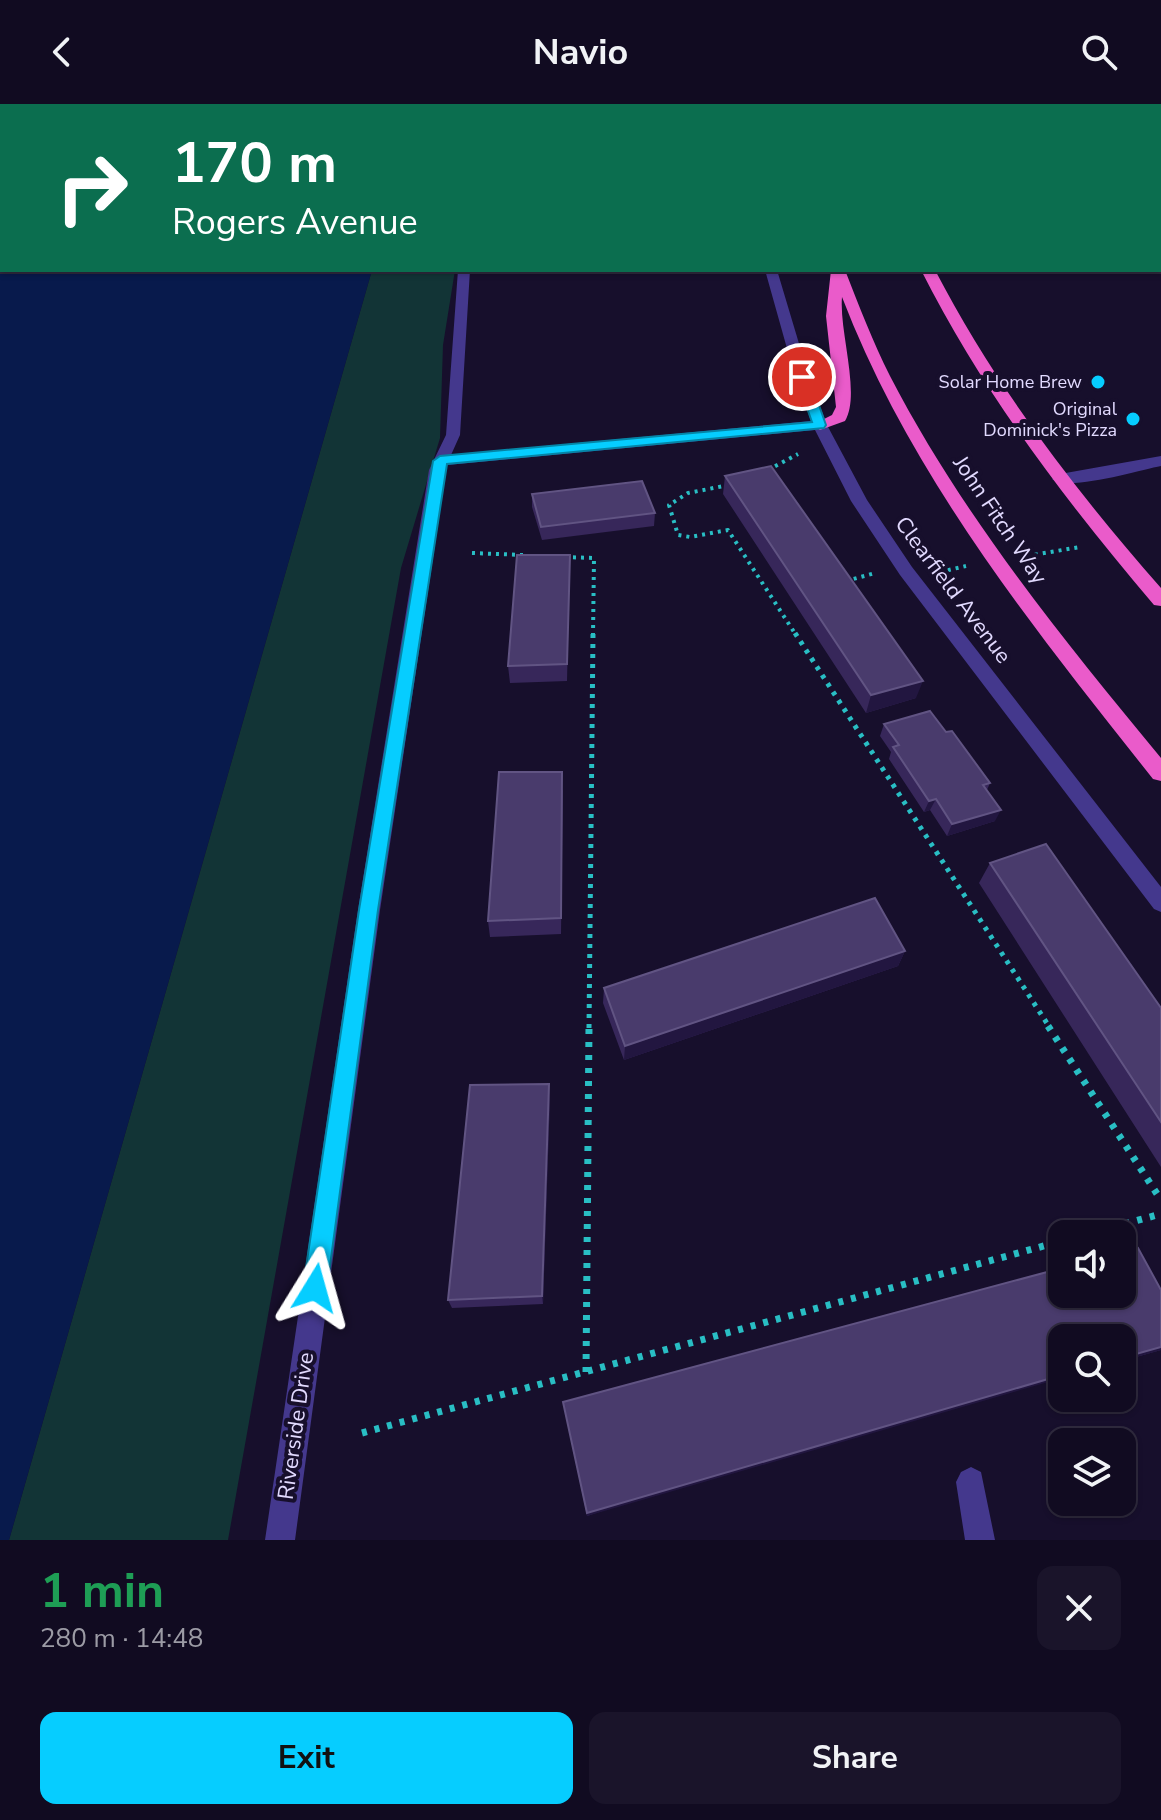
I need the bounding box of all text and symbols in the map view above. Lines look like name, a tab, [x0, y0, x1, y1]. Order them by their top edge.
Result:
text: Navio	[533, 28, 628, 77]
icon: back	[40, 30, 84, 74]
icon: search	[1077, 30, 1121, 74]
text: 170 m	[172, 125, 337, 202]
icon: right	[40, 136, 144, 240]
text: Rogers Avenue	[172, 198, 418, 247]
pin	[768, 343, 836, 411]
icon: arrive	[780, 355, 824, 399]
place label: Solar Home Brew	[939, 370, 1082, 394]
marker: Solar Home Brew	[1089, 373, 1107, 391]
place label: Original Dominick's Pizza	[983, 397, 1118, 442]
marker: Original Dominick's Pizza	[1124, 410, 1142, 428]
street label: John Fitch Way	[945, 449, 1054, 591]
street label: Clearfield Avenue	[888, 510, 1018, 670]
map controls	[1048, 1220, 1136, 1516]
button: sound	[1048, 1220, 1136, 1308]
position arrow	[273, 1246, 357, 1330]
button: search	[1048, 1324, 1136, 1412]
street label: Riverside Drive	[271, 1350, 321, 1502]
button: layers	[1048, 1428, 1136, 1516]
text: 1 min	[40, 1558, 164, 1624]
button: close	[1037, 1566, 1121, 1650]
text: 280 m · 14:48	[40, 1621, 203, 1656]
button: Exit	[40, 1712, 573, 1804]
button: Share	[589, 1712, 1121, 1804]

